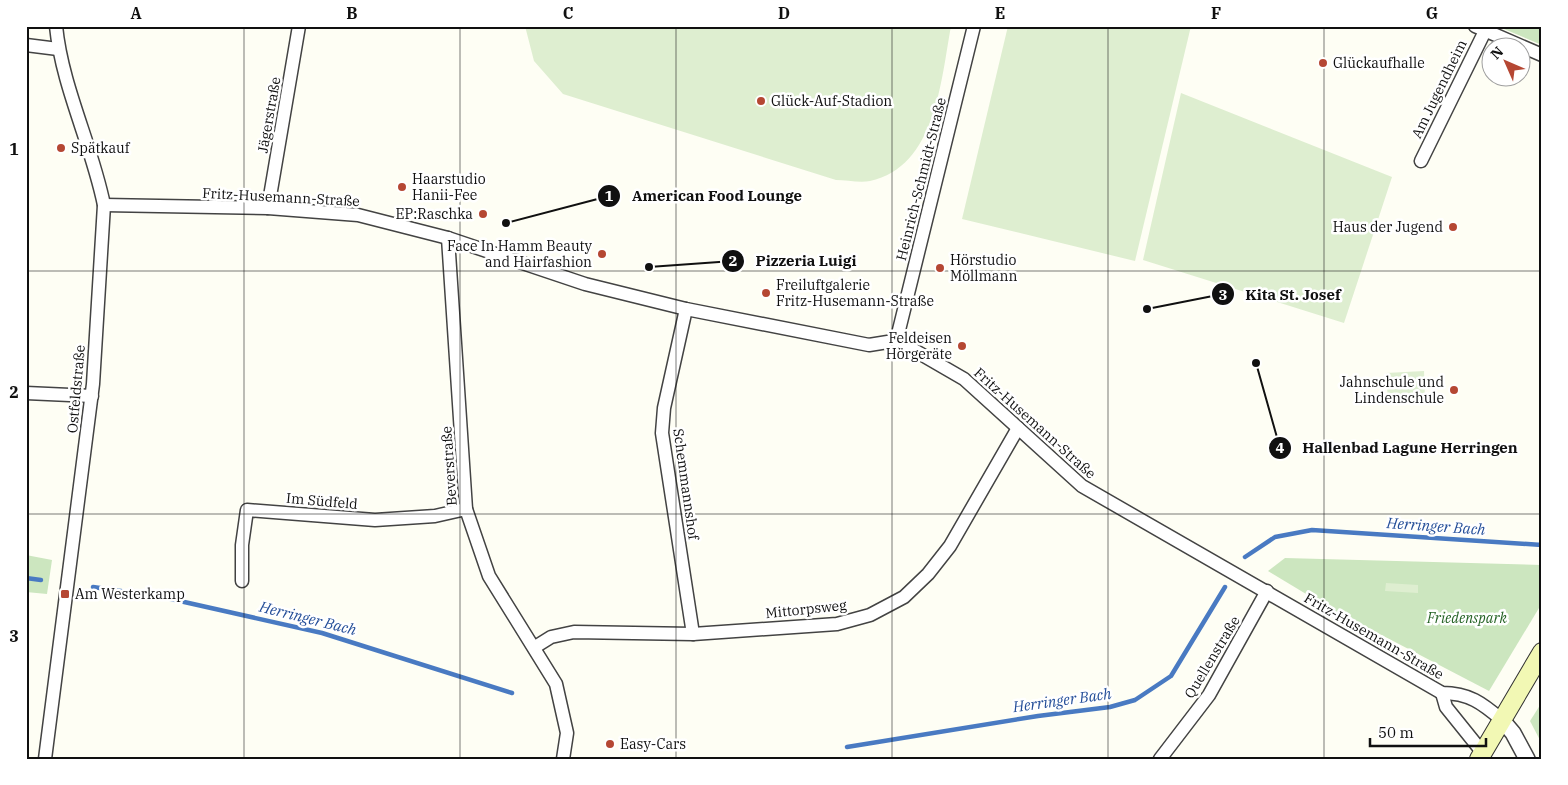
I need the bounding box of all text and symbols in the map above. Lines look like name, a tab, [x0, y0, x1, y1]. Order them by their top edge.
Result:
text: A	[130, 3, 142, 23]
text: B	[346, 3, 358, 23]
text: C	[563, 3, 573, 23]
text: D	[778, 3, 790, 23]
text: E	[995, 3, 1005, 23]
text: F	[1211, 3, 1221, 23]
text: G	[1426, 3, 1438, 23]
street label: Am Jugendheim	[1407, 37, 1471, 141]
north arrow	[1480, 38, 1530, 88]
text: N	[1487, 43, 1507, 63]
place label: Glückaufhalle	[1333, 54, 1425, 72]
marker: Glückaufhalle	[1317, 57, 1329, 69]
street label: Jägerstraße	[253, 75, 285, 155]
place label: Glück-Auf-Stadion	[771, 92, 892, 110]
marker: Glück-Auf-Stadion	[755, 95, 767, 107]
street label: Heinrich-Schmidt-Straße	[892, 96, 950, 262]
text: 1	[9, 139, 19, 159]
place label: Spätkauf	[71, 139, 131, 157]
marker: Spätkauf	[55, 142, 67, 154]
place label: Haarstudio Hanii-Fee	[412, 170, 486, 204]
marker: Haarstudio Hanii-Fee	[396, 181, 408, 193]
callout: American Food Lounge	[597, 181, 812, 211]
street label: Fritz-Husemann-Straße	[202, 184, 360, 210]
text: 1	[604, 186, 614, 205]
text: American Food Lounge	[632, 186, 802, 205]
place label: EP:Raschka	[396, 205, 473, 223]
marker: EP:Raschka	[477, 208, 489, 220]
place label: Haus der Jugend	[1333, 218, 1443, 236]
marker: Haus der Jugend	[1447, 221, 1459, 233]
place label: Face In Hamm Beauty and Hairfashion	[447, 237, 593, 271]
callout: Pizzeria Luigi	[721, 246, 867, 276]
marker: Face In Hamm Beauty and Hairfashion	[596, 248, 608, 260]
text: 2	[728, 251, 738, 270]
text: Pizzeria Luigi	[755, 251, 857, 270]
place label: Hörstudio Möllmann	[950, 251, 1017, 285]
marker: Hörstudio Möllmann	[934, 262, 946, 274]
place label: Freiluftgalerie Fritz-Husemann-Straße	[776, 276, 934, 310]
callout: Kita St. Josef	[1210, 279, 1351, 309]
text: 3	[1218, 285, 1228, 304]
text: Kita St. Josef	[1245, 285, 1342, 304]
marker: Freiluftgalerie Fritz-Husemann-Straße	[760, 287, 772, 299]
place label: Feldeisen Hörgeräte	[886, 329, 952, 363]
marker: Feldeisen Hörgeräte	[956, 340, 968, 352]
street label: Ostfeldstraße	[63, 344, 89, 434]
street label: Fritz-Husemann-Straße	[970, 363, 1100, 483]
place label: Jahnschule und Lindenschule	[1340, 373, 1444, 407]
text: 2	[9, 382, 19, 402]
marker: Jahnschule und Lindenschule	[1448, 384, 1460, 396]
street label: Beverstraße	[437, 426, 461, 506]
street label: Schemmannshof	[669, 427, 703, 542]
callout: Hallenbad Lagune Herringen	[1267, 433, 1528, 463]
text: 4	[1275, 438, 1285, 457]
text: Hallenbad Lagune Herringen	[1302, 438, 1518, 457]
street label: Im Südfeld	[285, 489, 359, 513]
water label: Herringer Bach	[1385, 513, 1487, 539]
place label: Am Westerkamp	[75, 585, 185, 603]
marker: Am Westerkamp	[59, 588, 71, 600]
street label: Fritz-Husemann-Straße	[1301, 589, 1447, 683]
street label: Mittorpsweg	[764, 596, 848, 622]
water label: Herringer Bach	[257, 597, 359, 639]
park label: Friedenspark	[1426, 609, 1508, 627]
street label: Quellenstraße	[1180, 612, 1244, 702]
text: 3	[9, 626, 19, 646]
water label: Herringer Bach	[1011, 684, 1113, 716]
scale bar	[1370, 715, 1487, 747]
text: 50 m	[1378, 723, 1414, 742]
place label: Easy-Cars	[620, 735, 686, 753]
marker: Easy-Cars	[604, 738, 616, 750]

